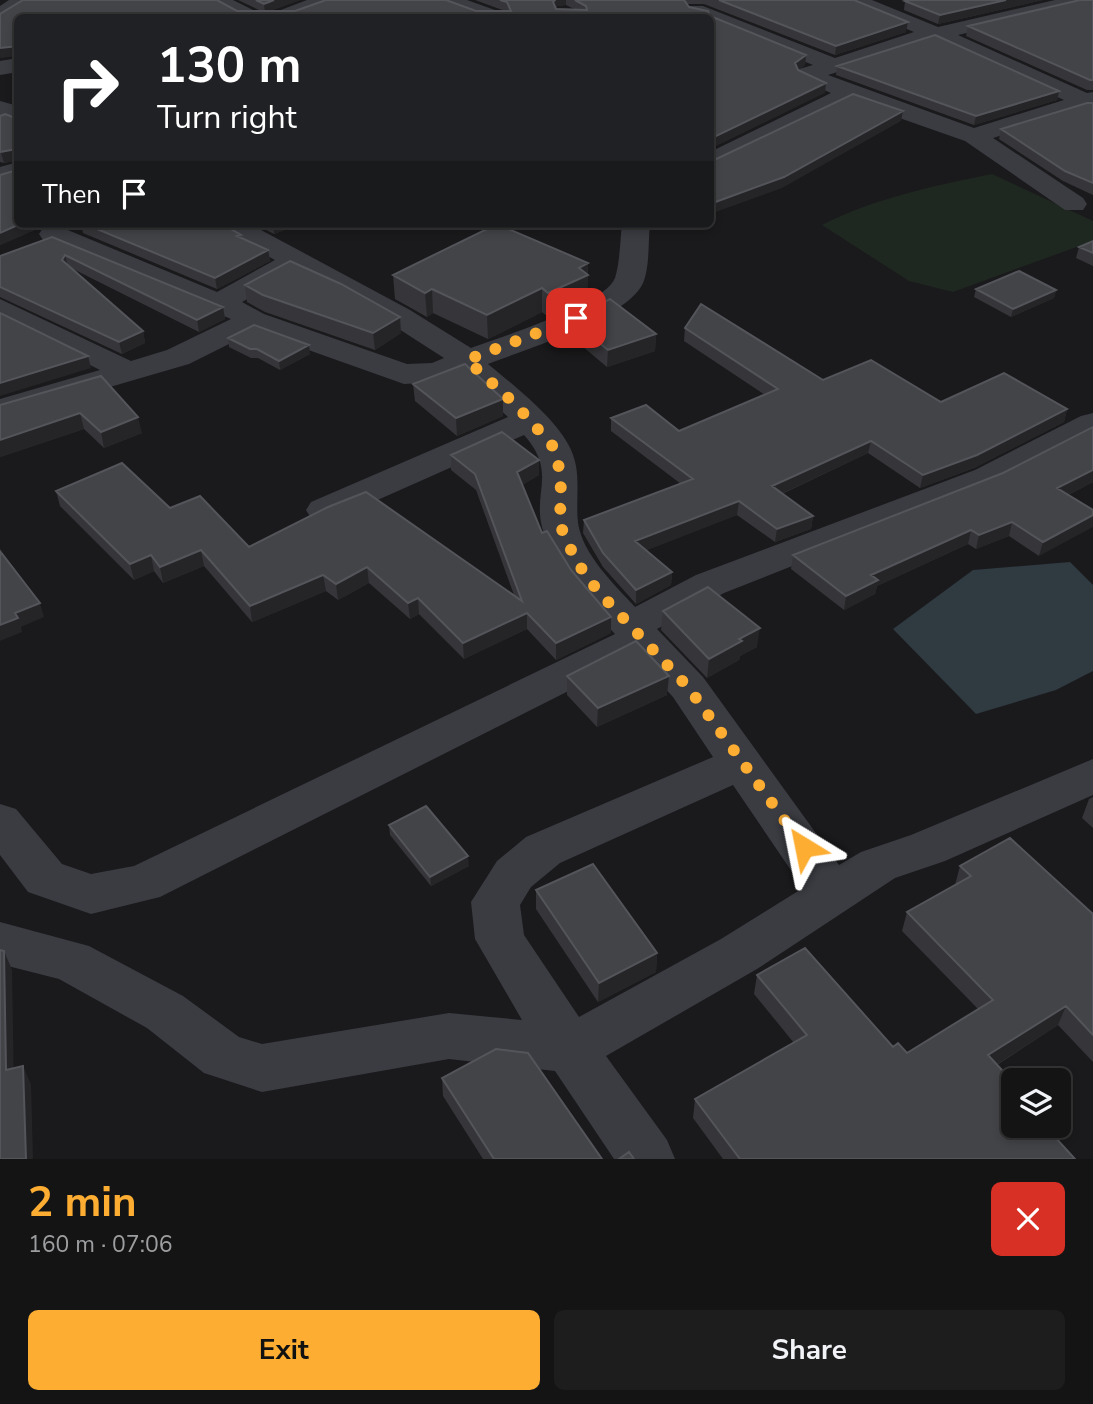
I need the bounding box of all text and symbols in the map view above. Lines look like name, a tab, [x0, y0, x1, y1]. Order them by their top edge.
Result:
text: 130 m	[157, 32, 301, 99]
icon: right	[42, 42, 133, 133]
text: Turn right	[157, 96, 297, 139]
icon: arrive	[115, 175, 153, 213]
text: Then	[42, 177, 101, 212]
pin	[546, 288, 606, 348]
icon: arrive	[557, 299, 595, 337]
position arrow	[767, 810, 841, 884]
map controls	[1001, 1068, 1071, 1138]
button: layers	[1001, 1068, 1071, 1138]
text: 2 min	[28, 1174, 137, 1231]
button: close	[991, 1182, 1065, 1256]
text: 160 m · 07:06	[28, 1229, 173, 1260]
button: Exit	[28, 1310, 540, 1390]
button: Share	[554, 1310, 1065, 1390]

